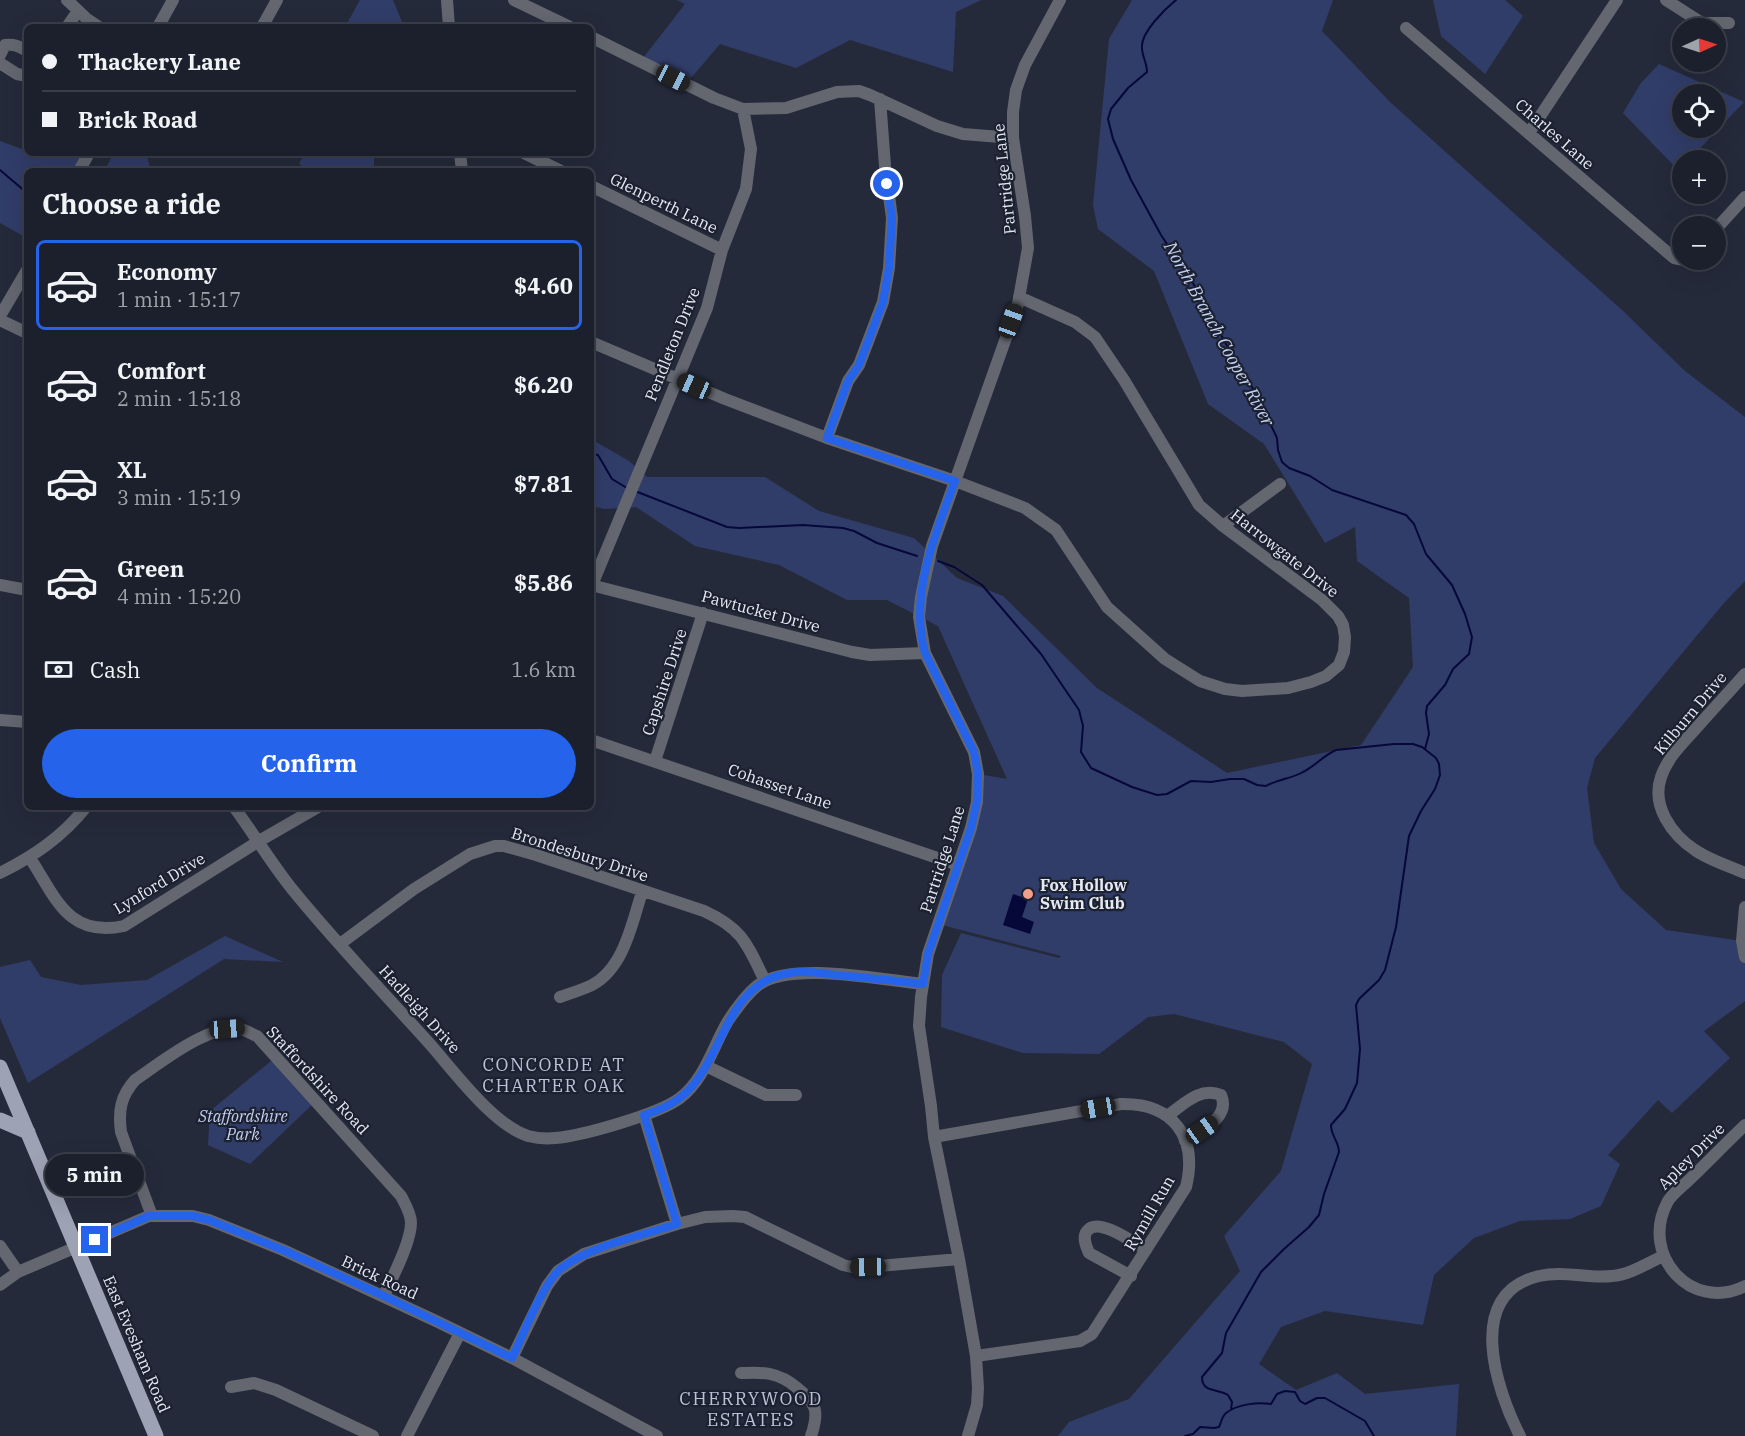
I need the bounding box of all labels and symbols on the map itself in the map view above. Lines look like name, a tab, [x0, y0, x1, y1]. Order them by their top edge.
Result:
north arrow	[1672, 18, 1726, 72]
car	[653, 62, 693, 94]
street label: Charles Lane	[1511, 94, 1599, 174]
street label: Partridge Lane	[988, 123, 1020, 235]
street label: Glenperth Lane	[607, 168, 721, 238]
route start	[873, 170, 900, 197]
water label: North Branch Cooper River	[1159, 236, 1280, 431]
street label: Pendleton Drive	[640, 284, 704, 404]
car	[996, 301, 1026, 341]
car	[674, 370, 714, 402]
street label: Harrowgate Drive	[1227, 504, 1343, 602]
street label: Pawtucket Drive	[699, 586, 823, 636]
street label: Capshire Drive	[637, 626, 691, 738]
street label: Kilburn Drive	[1650, 667, 1730, 759]
street label: Cohasset Lane	[725, 759, 835, 813]
street label: Partridge Lane	[915, 803, 969, 915]
street label: Brondesbury Drive	[509, 822, 651, 886]
street label: Lynford Drive	[110, 848, 208, 918]
place label: Fox Hollow Swim Club	[1040, 875, 1127, 913]
marker: Fox Hollow Swim Club	[1021, 887, 1035, 901]
street label: Hadleigh Drive	[375, 961, 465, 1057]
car	[208, 1019, 246, 1039]
street label: Staffordshire Road	[263, 1022, 373, 1138]
district label: CONCORDE AT CHARTER OAK	[482, 1053, 626, 1097]
car	[1079, 1096, 1117, 1120]
park label: Staffordshire Park	[197, 1106, 288, 1144]
car	[1182, 1112, 1222, 1148]
street label: Apley Drive	[1653, 1118, 1729, 1194]
callout: 5 min	[46, 1153, 144, 1195]
street label: Rymill Run	[1119, 1172, 1179, 1254]
route end	[81, 1226, 108, 1253]
street label: Brick Road	[338, 1251, 422, 1304]
car	[850, 1258, 886, 1276]
street label: East Evesham Road	[99, 1273, 175, 1416]
district label: CHERRYWOOD ESTATES	[679, 1387, 823, 1431]

